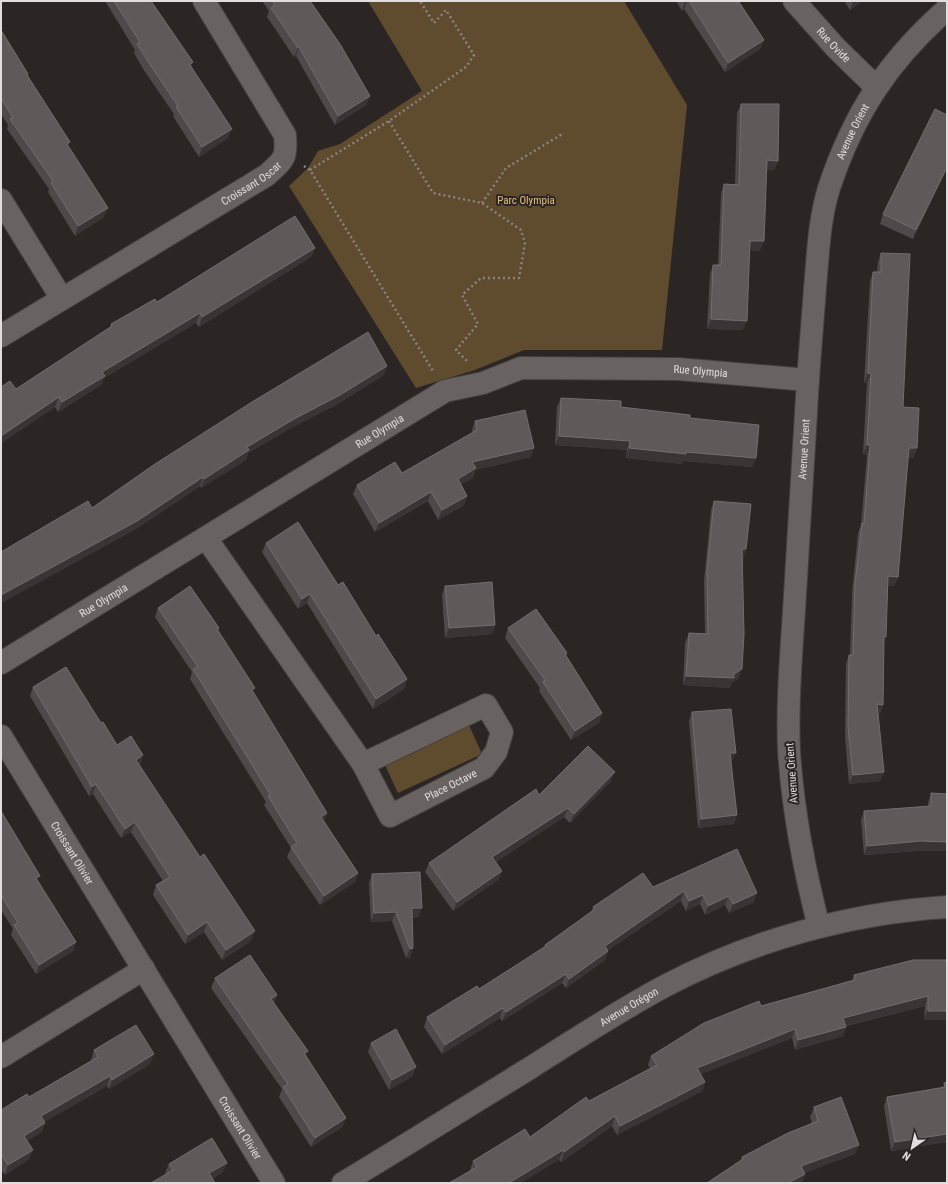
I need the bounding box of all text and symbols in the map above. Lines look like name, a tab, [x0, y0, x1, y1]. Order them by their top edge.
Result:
street label: Rue Ovide	[814, 24, 853, 65]
street label: Avenue Orient	[834, 101, 872, 161]
street label: Croissant Oscar	[219, 158, 284, 208]
park label: Parc Olympia	[497, 194, 555, 207]
street label: Rue Olympia	[673, 362, 728, 380]
street label: Rue Olympia	[353, 411, 406, 451]
street label: Avenue Orient	[795, 419, 812, 480]
street label: Rue Olympia	[77, 581, 130, 620]
street label: Avenue Orient	[783, 742, 801, 804]
street label: Place Octave	[423, 766, 479, 804]
street label: Croissant Olivier	[48, 819, 97, 887]
street label: Avenue Orégon	[597, 984, 660, 1029]
street label: Croissant Olivier	[216, 1094, 265, 1162]
north arrow	[892, 1128, 932, 1168]
text: N	[900, 1148, 913, 1163]

